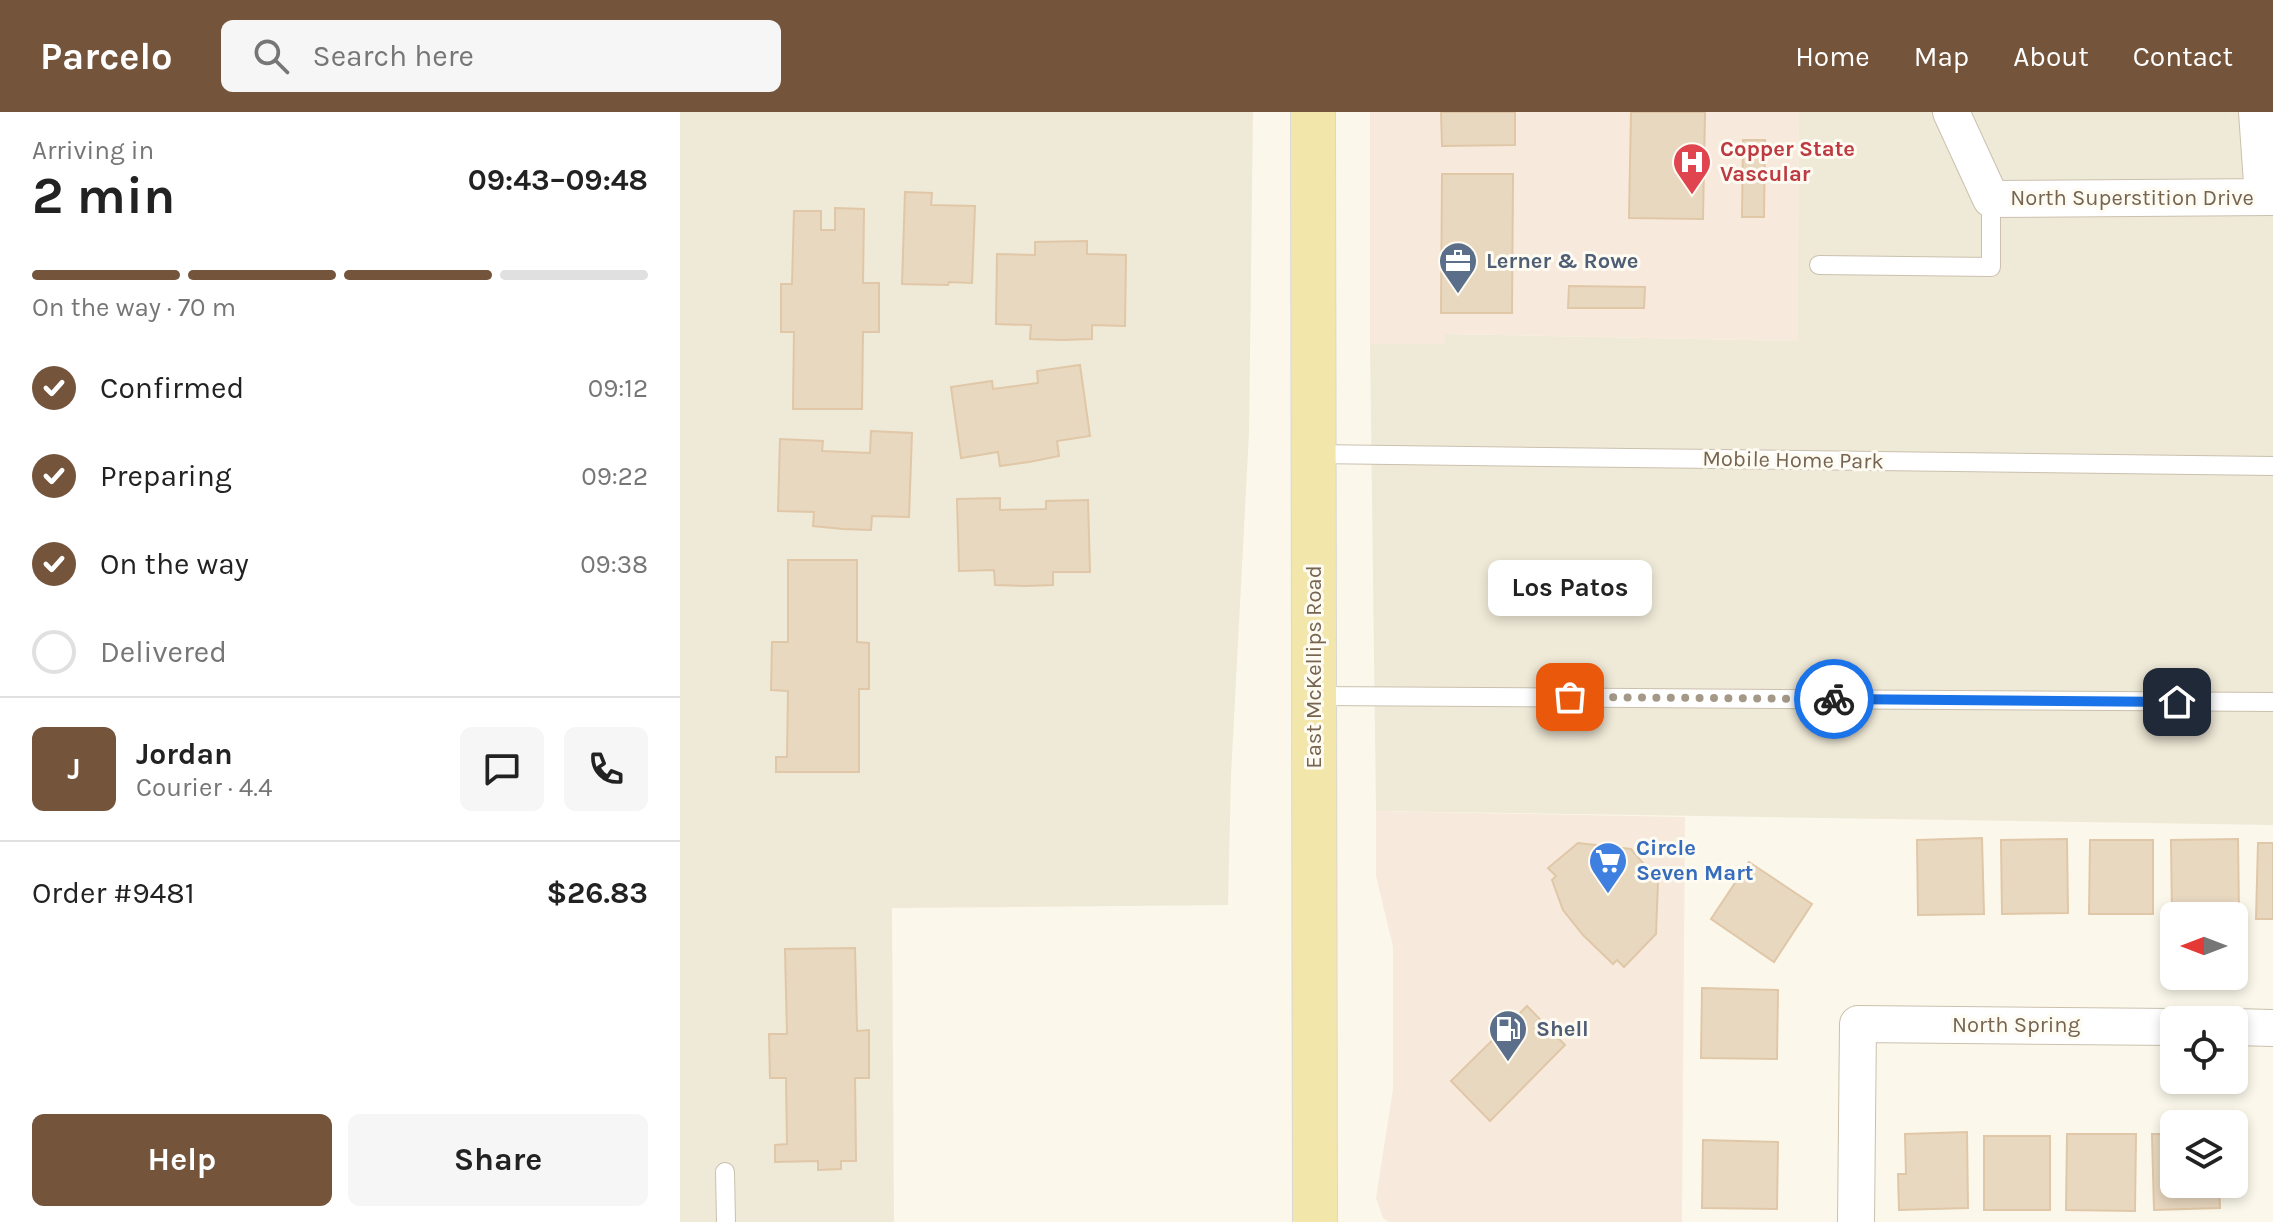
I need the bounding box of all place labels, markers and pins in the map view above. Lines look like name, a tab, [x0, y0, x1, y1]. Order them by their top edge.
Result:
place label: Copper State Vascular	[1720, 136, 1855, 187]
hospital icon: Copper State Vascular	[1671, 141, 1713, 196]
office icon: Lerner & Rowe	[1437, 240, 1479, 295]
place label: Lerner & Rowe	[1486, 248, 1638, 274]
callout: Los Patos	[1488, 561, 1652, 617]
pin	[1536, 663, 1604, 731]
pin	[2143, 668, 2211, 736]
place label: Circle Seven Mart	[1636, 835, 1754, 886]
supermarket icon: Circle Seven Mart	[1587, 840, 1629, 895]
fuel station icon: Shell	[1487, 1008, 1529, 1063]
place label: Shell	[1536, 1016, 1589, 1042]

